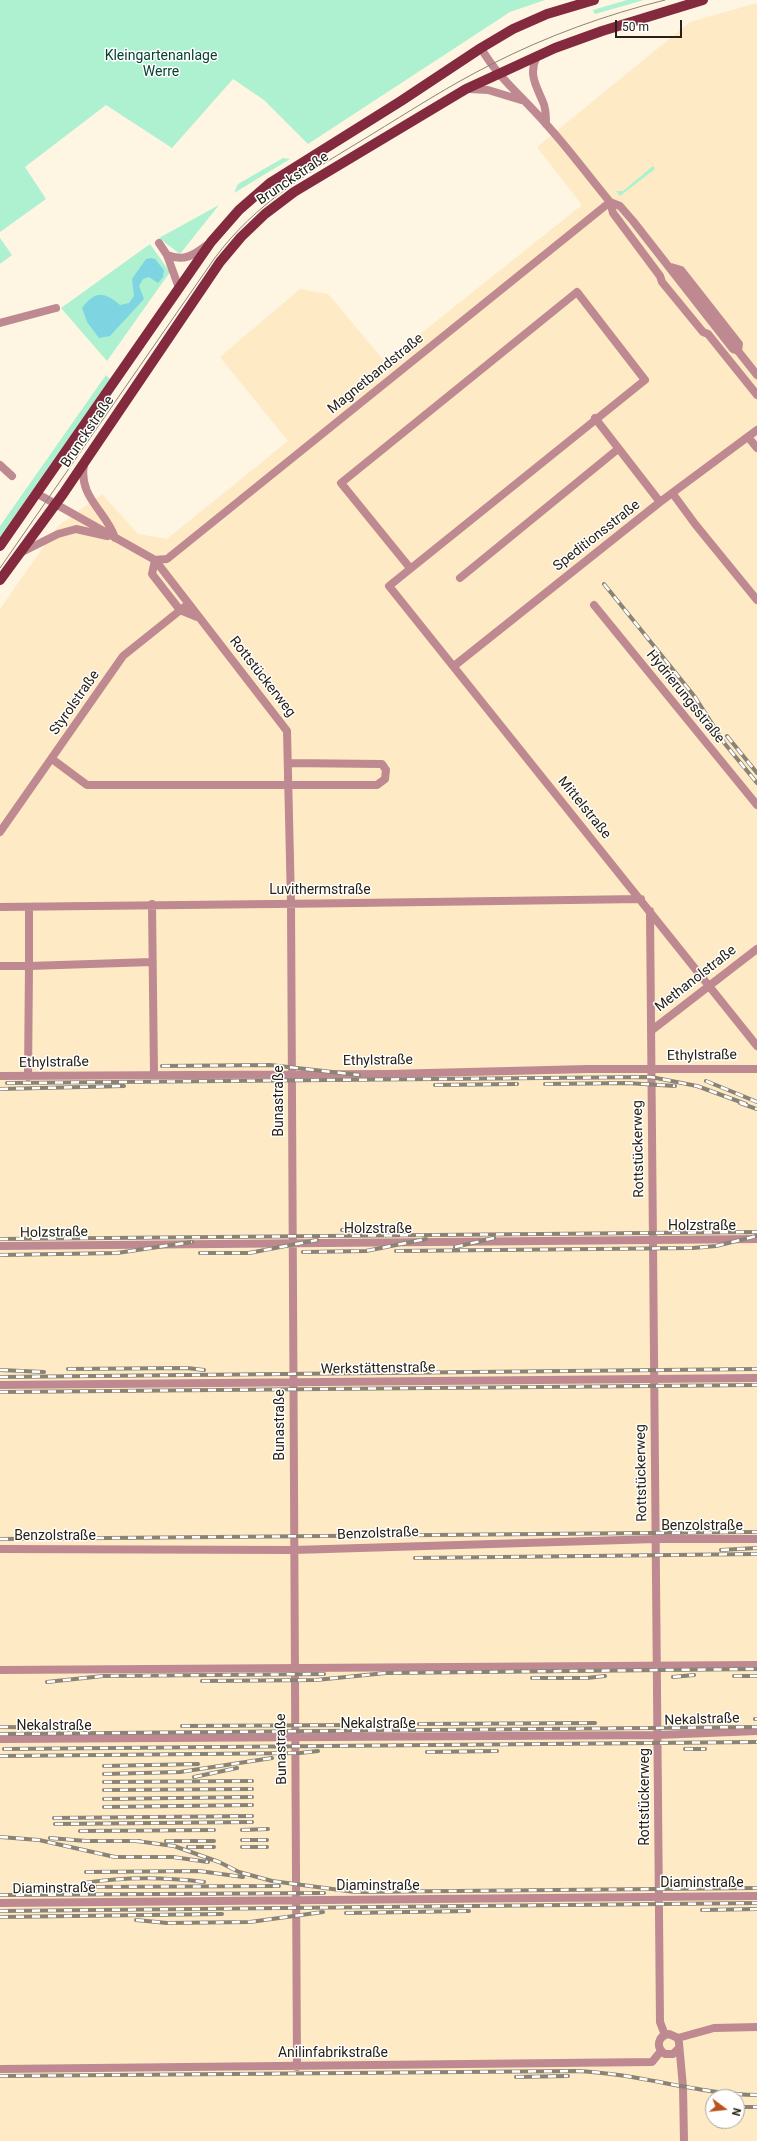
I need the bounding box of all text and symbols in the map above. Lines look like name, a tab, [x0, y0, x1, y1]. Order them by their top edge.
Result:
scale bar	[617, 12, 684, 38]
text: 50 m	[622, 20, 649, 34]
park label: Kleingartenanlage Werre	[105, 48, 217, 80]
street label: Brunckstraße	[254, 149, 332, 209]
street label: Magnetbandstraße	[325, 330, 427, 418]
street label: Brunckstraße	[58, 393, 118, 471]
street label: Speditionsstraße	[550, 497, 644, 575]
street label: Rottstückerweg	[225, 633, 299, 721]
street label: Hydrierungsstraße	[642, 647, 728, 747]
street label: Styrolstraße	[47, 667, 103, 739]
street label: Mittelstraße	[554, 773, 614, 843]
street label: Luvithermstraße	[269, 882, 371, 898]
street label: Methanolstraße	[652, 942, 740, 1016]
street label: Ethylstraße	[667, 1047, 737, 1065]
street label: Ethylstraße	[343, 1052, 413, 1070]
street label: Ethylstraße	[19, 1054, 89, 1072]
street label: Bunastraße	[271, 1065, 287, 1137]
street label: Rottstückerweg	[630, 1100, 648, 1198]
street label: Holzstraße	[668, 1218, 736, 1234]
street label: Holzstraße	[344, 1221, 412, 1237]
street label: Holzstraße	[20, 1224, 88, 1242]
street label: Werkstättenstraße	[320, 1360, 436, 1378]
street label: Bunastraße	[272, 1389, 288, 1461]
street label: Rottstückerweg	[633, 1424, 651, 1522]
street label: Benzolstraße	[661, 1518, 743, 1534]
street label: Benzolstraße	[337, 1524, 419, 1544]
street label: Benzolstraße	[14, 1528, 96, 1544]
street label: Nekalstraße	[664, 1710, 740, 1730]
street label: Bunastraße	[273, 1713, 291, 1785]
street label: Nekalstraße	[340, 1716, 416, 1732]
street label: Nekalstraße	[16, 1718, 92, 1734]
street label: Rottstückerweg	[637, 1748, 653, 1846]
street label: Diaminstraße	[660, 1875, 744, 1891]
street label: Diaminstraße	[336, 1878, 420, 1894]
street label: Diaminstraße	[12, 1880, 96, 1898]
street label: Anilinfabrikstraße	[278, 2045, 388, 2061]
north arrow	[705, 2089, 745, 2129]
text: N	[729, 2107, 743, 2117]

